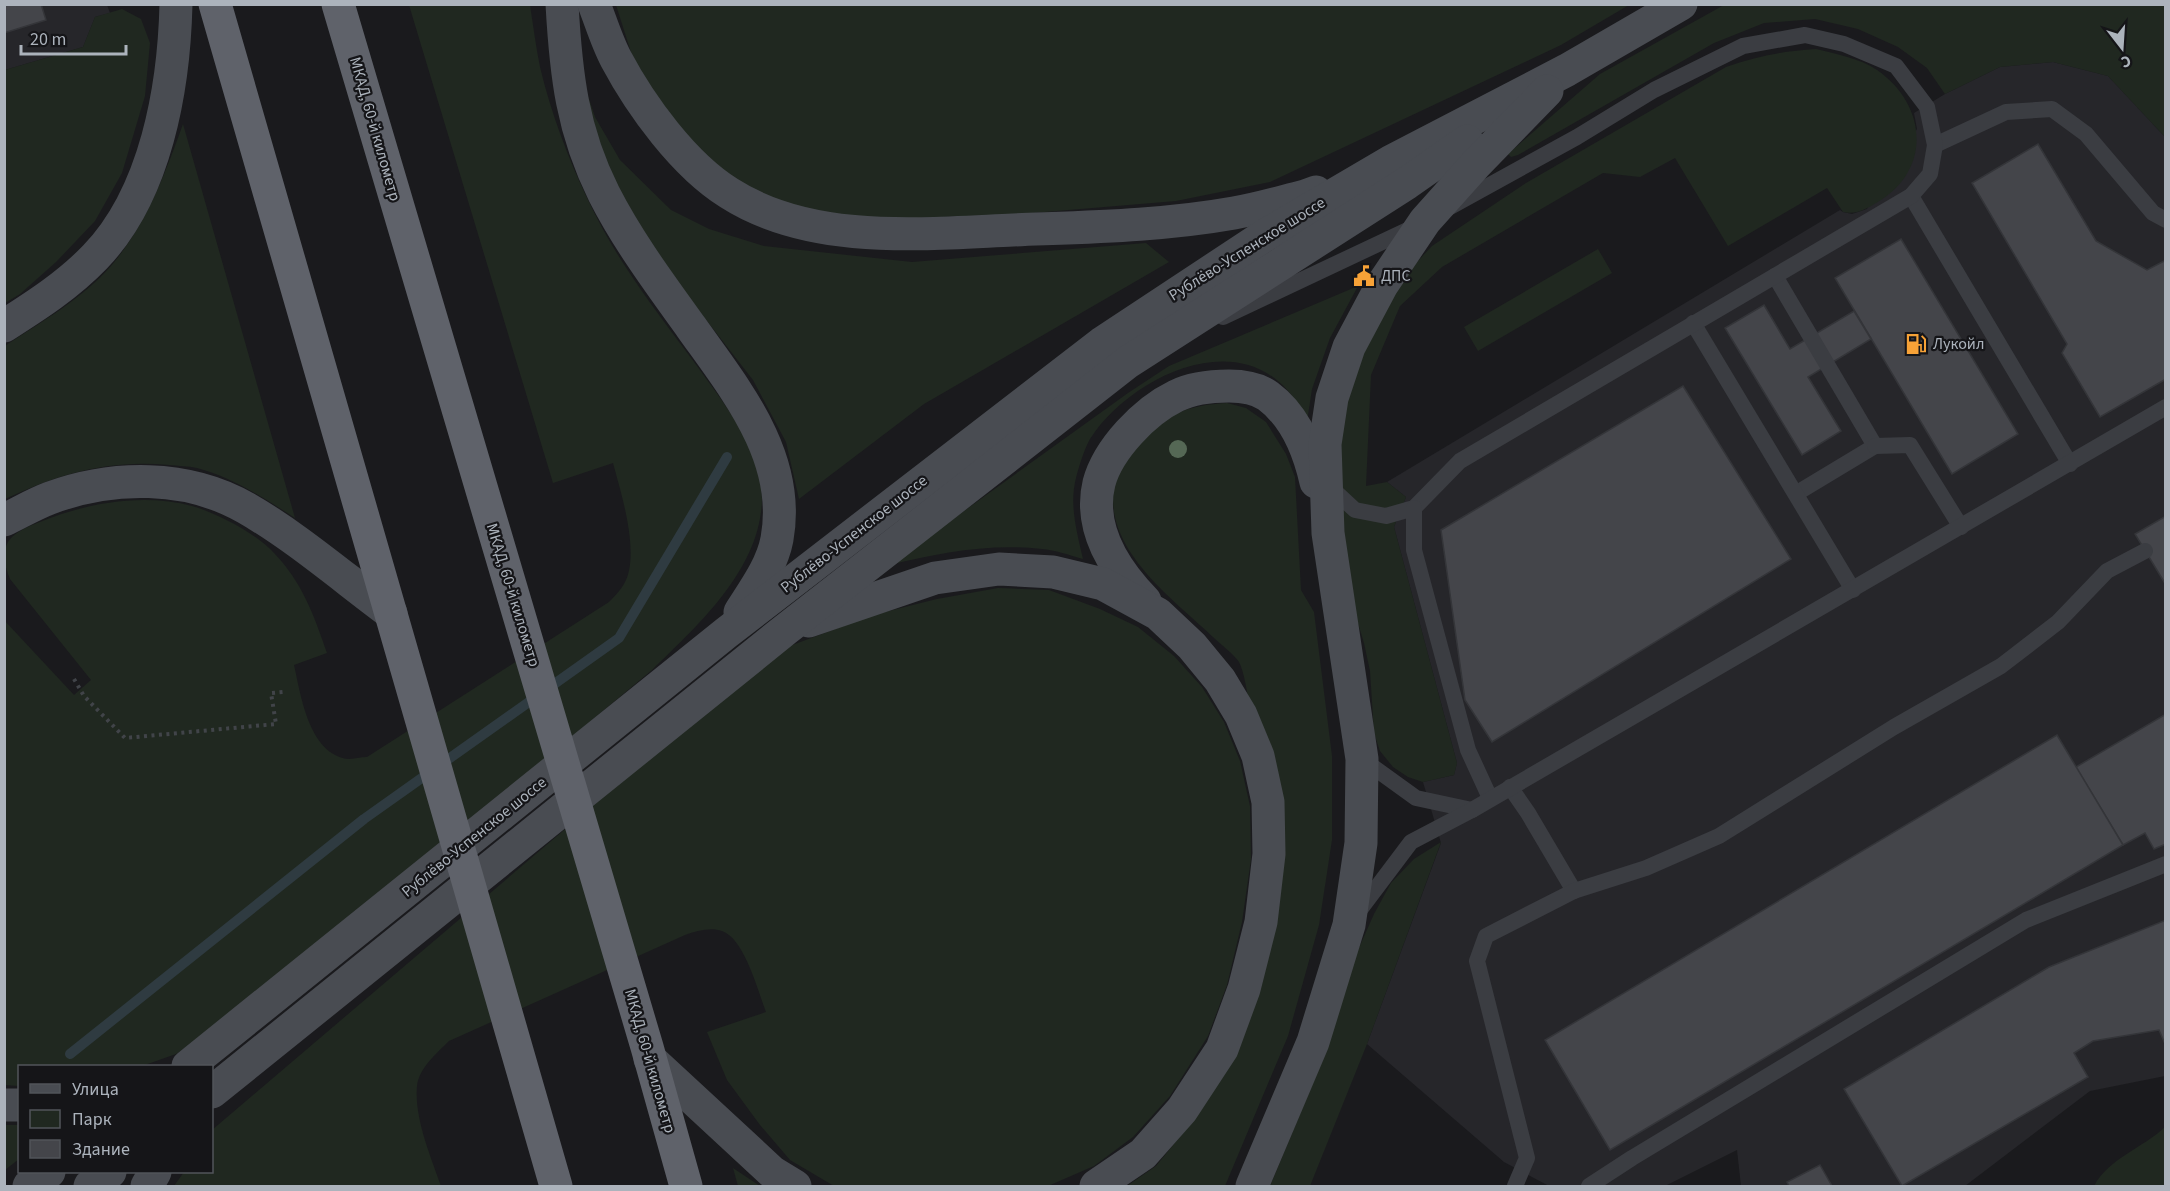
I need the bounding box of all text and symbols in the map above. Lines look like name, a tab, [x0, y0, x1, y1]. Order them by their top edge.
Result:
scale bar	[21, 18, 126, 56]
north arrow	[2092, 18, 2152, 78]
text: 20 m	[30, 27, 66, 52]
text: С	[2118, 50, 2134, 73]
street label: МКАД, 60-й километр	[344, 54, 406, 204]
street label: Рублёво-Успенское шоссе	[1164, 192, 1330, 306]
public building icon: ДПС	[1352, 264, 1376, 288]
place label: ДПС	[1381, 265, 1411, 287]
fuel station icon: Лукойл	[1904, 332, 1928, 356]
place label: Лукойл	[1933, 333, 1984, 355]
street label: Рублёво-Успенское шоссе	[776, 470, 932, 598]
street label: МКАД, 60-й километр	[481, 521, 545, 669]
street label: Рублёво-Успенское шоссе	[397, 772, 551, 902]
street label: МКАД, 60-й километр	[619, 986, 681, 1136]
legend	[18, 1065, 213, 1173]
text: Улица	[72, 1077, 119, 1102]
text: Парк	[72, 1107, 112, 1132]
text: Здание	[72, 1137, 130, 1162]

